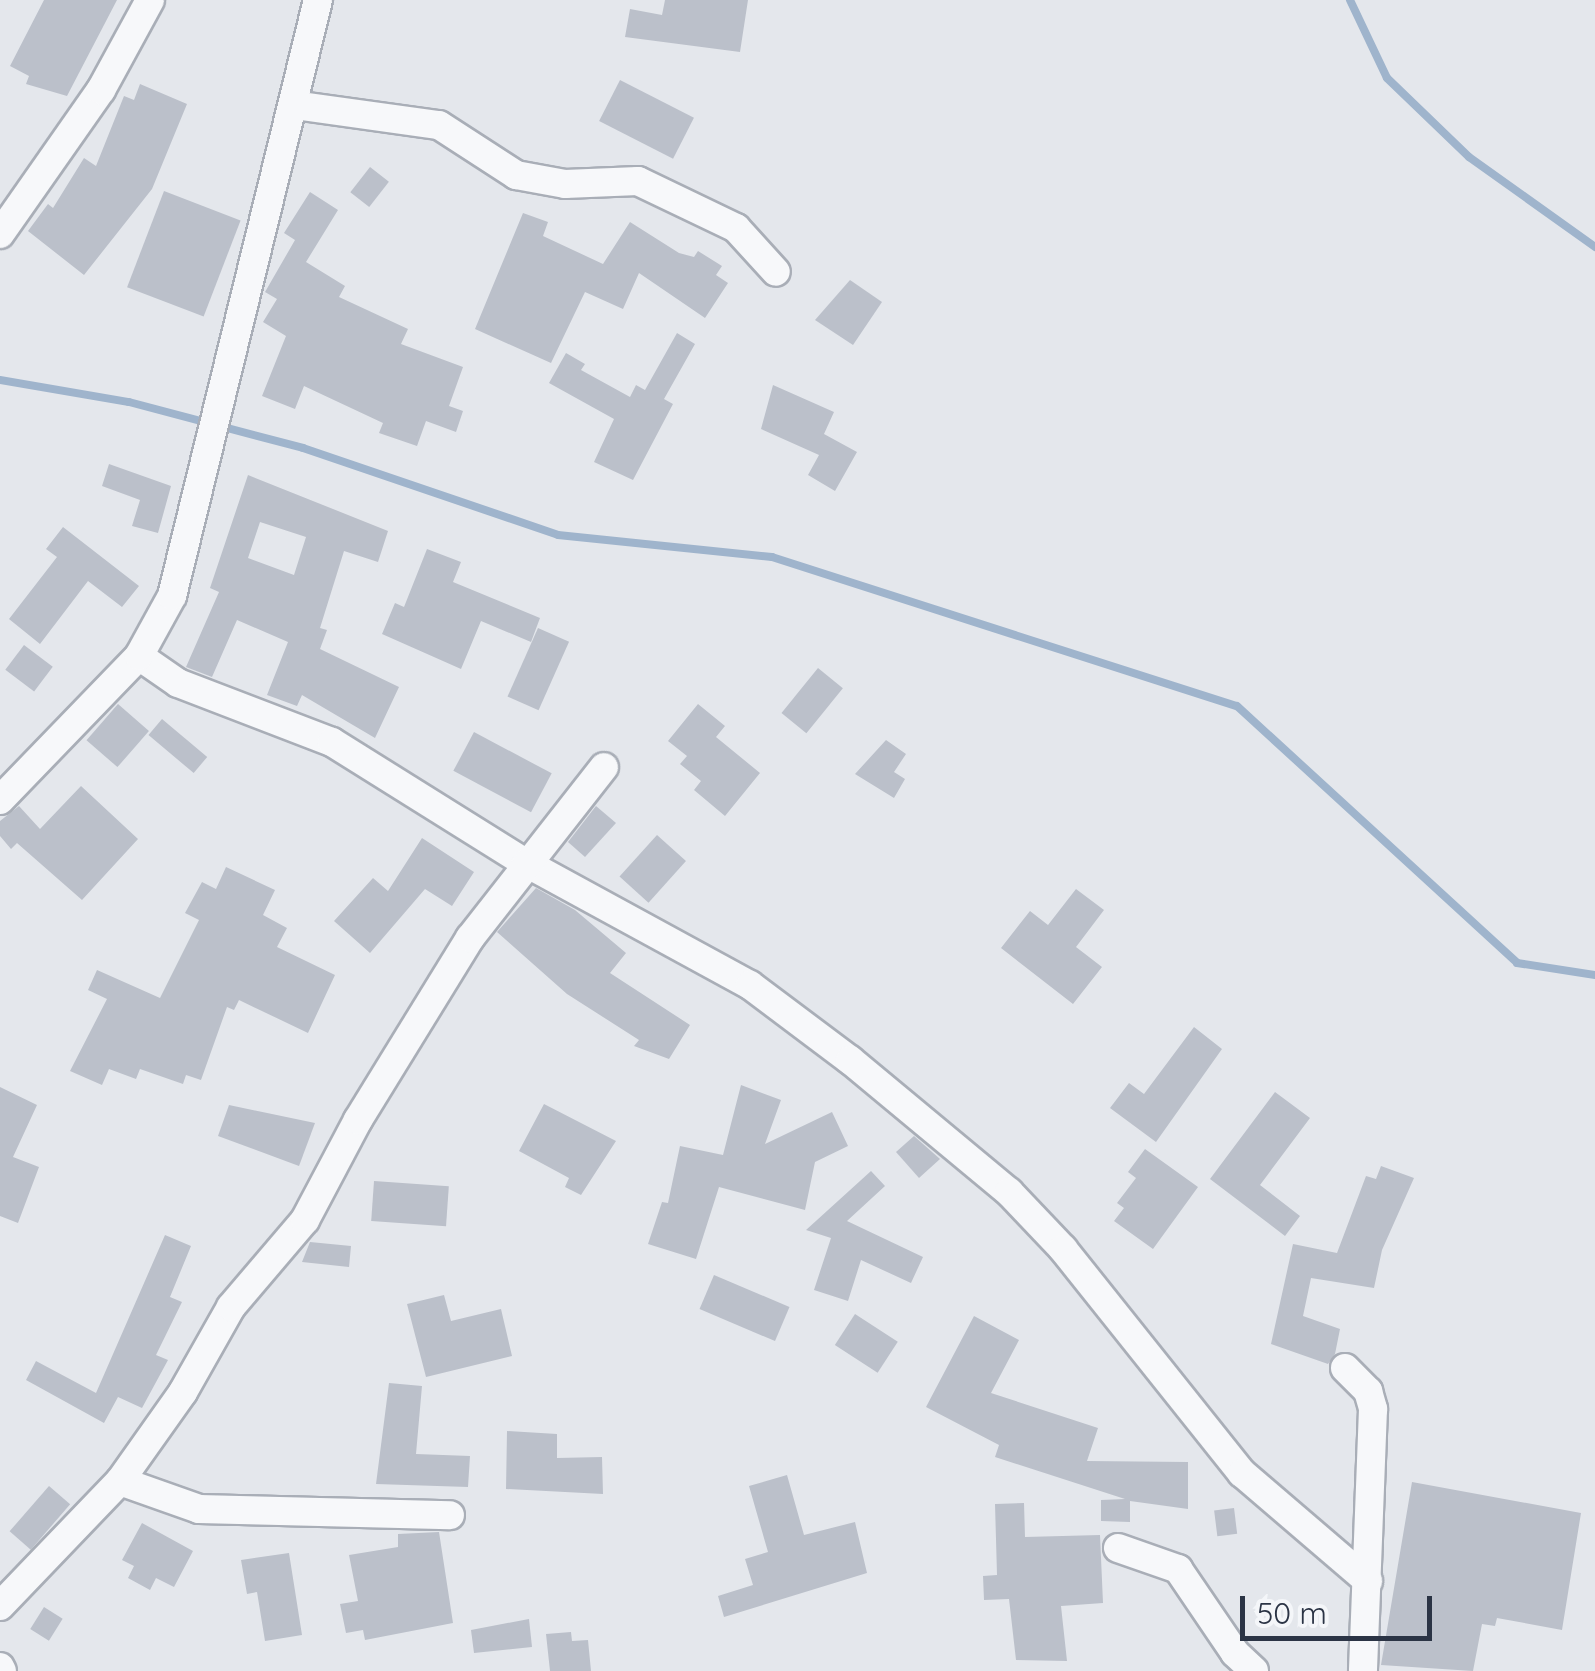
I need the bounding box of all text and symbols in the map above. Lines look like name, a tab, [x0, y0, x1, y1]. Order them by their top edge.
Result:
scale bar	[1245, 1576, 1438, 1638]
text: 50 m	[1257, 1594, 1327, 1632]

